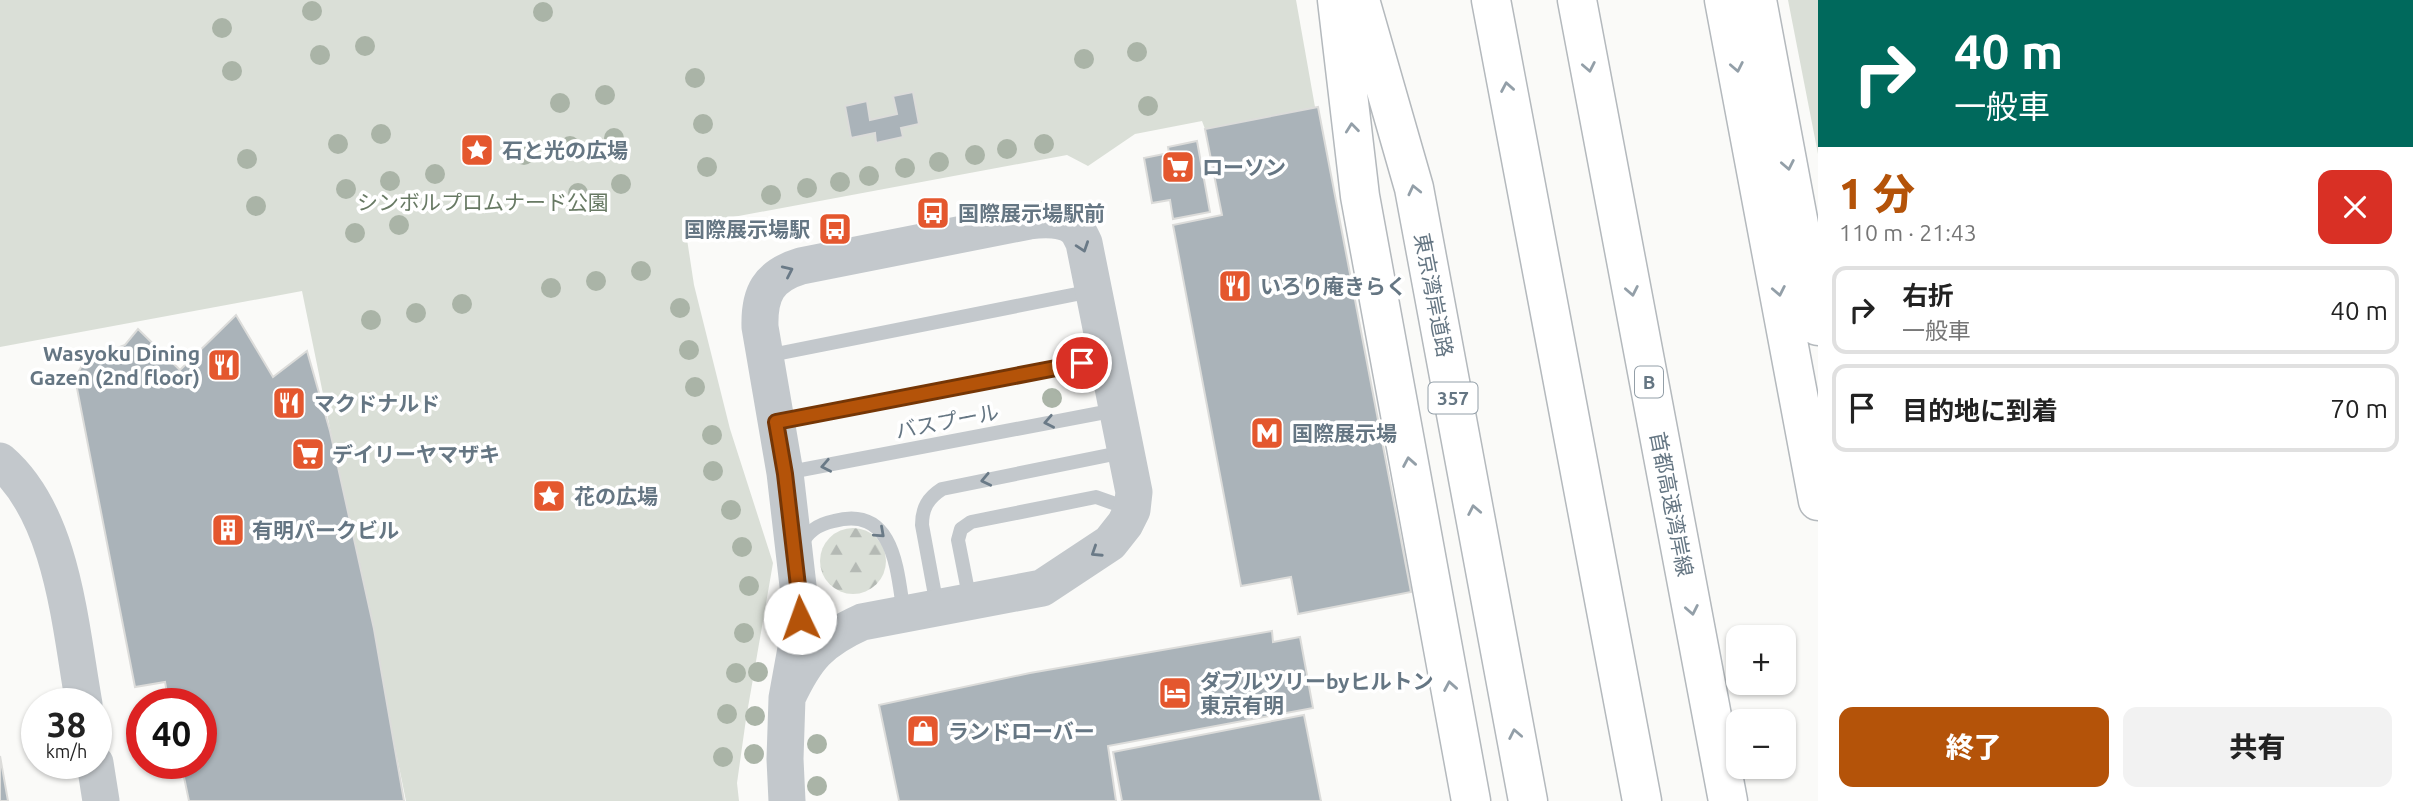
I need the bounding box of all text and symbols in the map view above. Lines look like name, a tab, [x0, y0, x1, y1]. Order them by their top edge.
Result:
text: 40 m	[1954, 23, 2063, 78]
icon: right	[1839, 28, 1930, 119]
one-way arrow	[1581, 61, 1596, 73]
one-way arrow	[1728, 61, 1743, 73]
one-way arrow	[1500, 81, 1515, 93]
text: 一般車	[1954, 88, 2050, 124]
one-way arrow	[1345, 122, 1360, 133]
place icon: 石と光の広場	[458, 131, 496, 169]
place label: 石と光の広場	[502, 138, 628, 162]
supermarket icon: ローソン	[1159, 148, 1197, 186]
place label: ローソン	[1202, 155, 1286, 179]
one-way arrow	[1780, 159, 1795, 171]
text: 1 分	[1839, 170, 1915, 217]
button: close	[2318, 170, 2392, 244]
one-way arrow	[1408, 184, 1422, 196]
park label: シンボルプロムナード公園	[357, 190, 609, 214]
bus stop icon: 国際展示場駅前	[914, 194, 952, 232]
place label: 国際展示場駅前	[958, 201, 1105, 225]
bus stop icon: 国際展示場駅	[816, 210, 854, 248]
place label: 国際展示場駅	[684, 217, 810, 241]
text: 110 m · 21:43	[1839, 220, 1977, 245]
street label: 東京湾岸道路	[1410, 231, 1458, 359]
one-way arrow	[1075, 240, 1089, 252]
one-way arrow	[781, 266, 793, 280]
restaurant icon: いろり庵きらく	[1216, 267, 1254, 305]
place label: いろり庵きらく	[1260, 274, 1407, 298]
text: 右折	[1902, 281, 1954, 310]
one-way arrow	[1623, 285, 1638, 297]
one-way arrow	[1770, 285, 1785, 297]
icon: right	[1843, 291, 1881, 329]
text: 40 m	[2330, 296, 2388, 325]
text: 一般車	[1902, 318, 1971, 343]
pin	[1052, 333, 1112, 393]
place label: Wasyoku Dining Gazen (2nd floor)	[30, 341, 200, 389]
icon: arrive	[1063, 344, 1101, 382]
restaurant icon: Wasyoku Dining Gazen (2nd floor)	[205, 346, 243, 384]
road number: B	[1635, 366, 1663, 398]
road number: 357	[1428, 382, 1478, 414]
restaurant icon: マクドナルド	[270, 384, 308, 422]
icon: arrive	[1843, 389, 1881, 427]
place label: マクドナルド	[314, 391, 440, 415]
text: 70 m	[2330, 394, 2388, 423]
text: 目的地に到着	[1902, 396, 2058, 425]
street label: バスプール	[893, 399, 1001, 443]
one-way arrow	[1043, 414, 1055, 429]
metro station icon: 国際展示場	[1248, 414, 1286, 452]
place label: 国際展示場	[1292, 421, 1397, 445]
street label: 首都高速湾岸線	[1646, 430, 1698, 578]
supermarket icon: デイリーヤマザキ	[289, 435, 327, 473]
place label: デイリーヤマザキ	[332, 442, 500, 466]
one-way arrow	[1402, 456, 1417, 468]
one-way arrow	[820, 457, 832, 472]
one-way arrow	[980, 472, 992, 487]
place icon: 花の広場	[530, 477, 568, 515]
place label: 花の広場	[574, 484, 658, 508]
one-way arrow	[1467, 504, 1482, 516]
building icon: 有明パークビル	[209, 511, 247, 549]
place label: 有明パークビル	[252, 518, 399, 542]
one-way arrow	[872, 525, 885, 537]
one-way arrow	[1091, 544, 1104, 557]
position arrow	[763, 581, 837, 655]
one-way arrow	[1684, 604, 1699, 616]
map controls	[1726, 625, 1796, 779]
button: +	[1726, 625, 1796, 695]
place label: ダブルツリーbyヒルトン 東京有明	[1200, 669, 1434, 717]
hotel icon: ダブルツリーbyヒルトン 東京有明	[1156, 674, 1194, 712]
one-way arrow	[1443, 680, 1458, 692]
speed limit sign: 40	[126, 688, 217, 779]
text: 38	[47, 704, 86, 744]
button: 終了	[1839, 707, 2109, 787]
button: 共有	[2123, 707, 2392, 787]
button: −	[1726, 709, 1796, 779]
shop icon: ランドローバー	[904, 712, 942, 750]
place label: ランドローバー	[948, 719, 1095, 743]
one-way arrow	[1509, 728, 1524, 740]
text: km/h	[46, 741, 87, 761]

